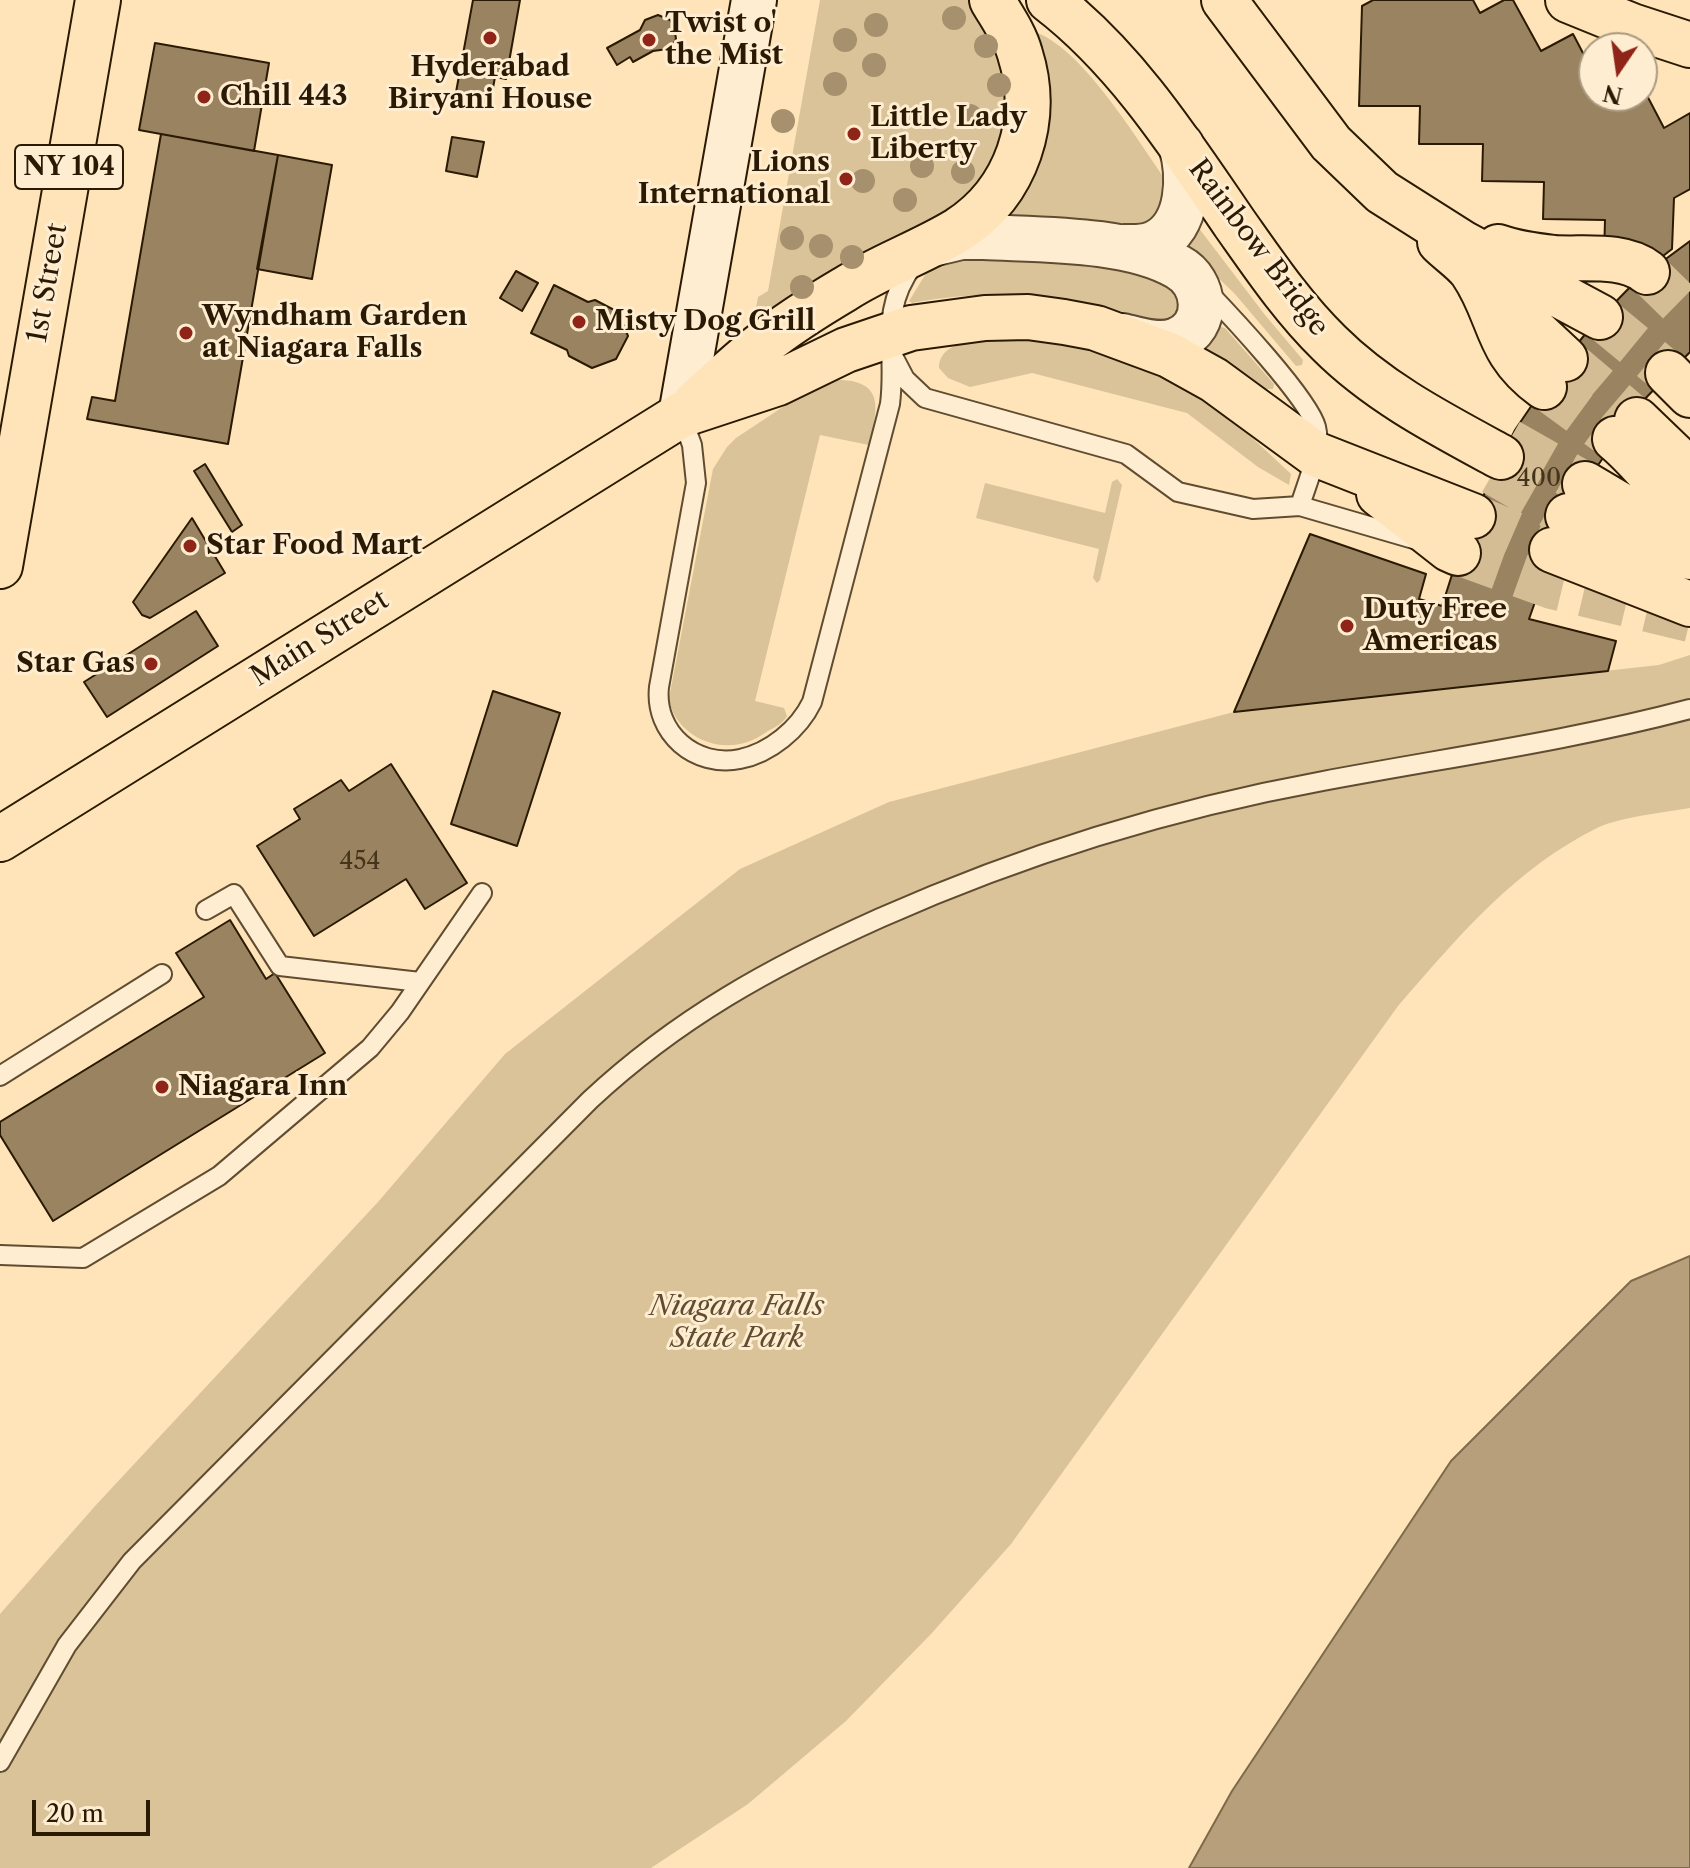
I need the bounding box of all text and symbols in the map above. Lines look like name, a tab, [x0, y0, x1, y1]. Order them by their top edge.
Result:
place label: Twist o' the Mist	[665, 7, 783, 73]
marker: Hyderabad Biryani House	[481, 29, 499, 47]
marker: Twist o' the Mist	[640, 31, 658, 49]
north arrow	[1578, 32, 1658, 112]
place label: Hyderabad Biryani House	[388, 51, 592, 117]
text: N	[1601, 79, 1625, 109]
place label: Chill 443	[220, 80, 347, 114]
marker: Chill 443	[195, 88, 213, 106]
place label: Little Lady Liberty	[870, 101, 1027, 167]
marker: Little Lady Liberty	[845, 125, 863, 143]
road number: NY 104	[15, 145, 123, 189]
place label: Lions International	[638, 146, 830, 212]
street label: Rainbow Bridge	[1181, 153, 1335, 343]
marker: Lions International	[837, 170, 855, 188]
street label: 1st Street	[21, 221, 75, 345]
place label: Wyndham Garden at Niagara Falls	[202, 300, 467, 366]
place label: Misty Dog Grill	[595, 305, 815, 339]
marker: Misty Dog Grill	[570, 313, 588, 331]
marker: Wyndham Garden at Niagara Falls	[177, 324, 195, 342]
house number: 400	[1517, 465, 1561, 493]
place label: Star Food Mart	[206, 529, 422, 563]
marker: Star Food Mart	[181, 537, 199, 555]
street label: Main Street	[245, 584, 395, 694]
place label: Duty Free Americas	[1363, 593, 1507, 659]
marker: Duty Free Americas	[1338, 617, 1356, 635]
place label: Star Gas	[16, 647, 135, 681]
marker: Star Gas	[142, 655, 160, 673]
house number: 454	[340, 848, 380, 876]
place label: Niagara Inn	[178, 1070, 347, 1104]
marker: Niagara Inn	[153, 1078, 171, 1096]
park label: Niagara Falls State Park	[649, 1290, 825, 1356]
scale bar	[36, 1784, 154, 1834]
text: 20 m	[46, 1799, 104, 1828]

